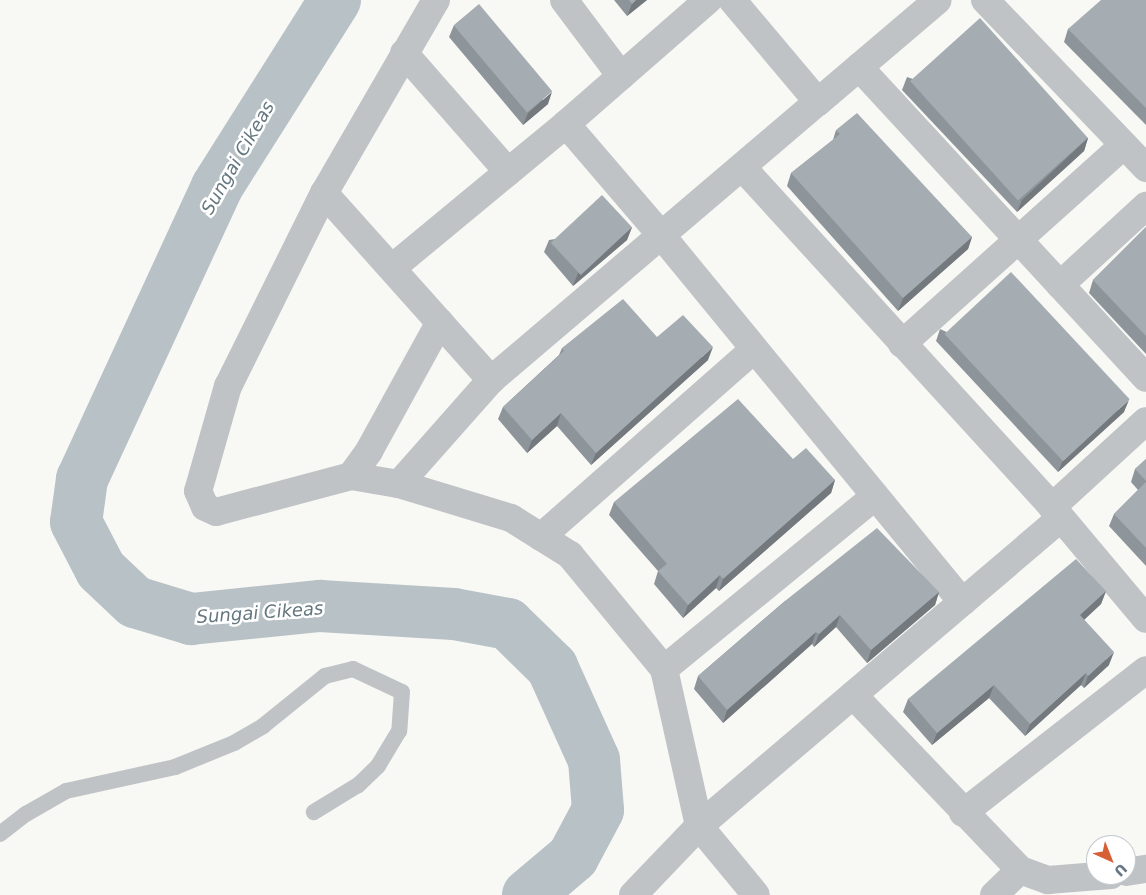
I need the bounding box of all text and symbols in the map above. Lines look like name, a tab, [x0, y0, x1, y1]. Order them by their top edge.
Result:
water label: Sungai Cikeas	[197, 98, 279, 218]
water label: Sungai Cikeas	[196, 598, 324, 628]
north arrow	[1086, 835, 1136, 885]
text: U	[1111, 860, 1130, 880]

